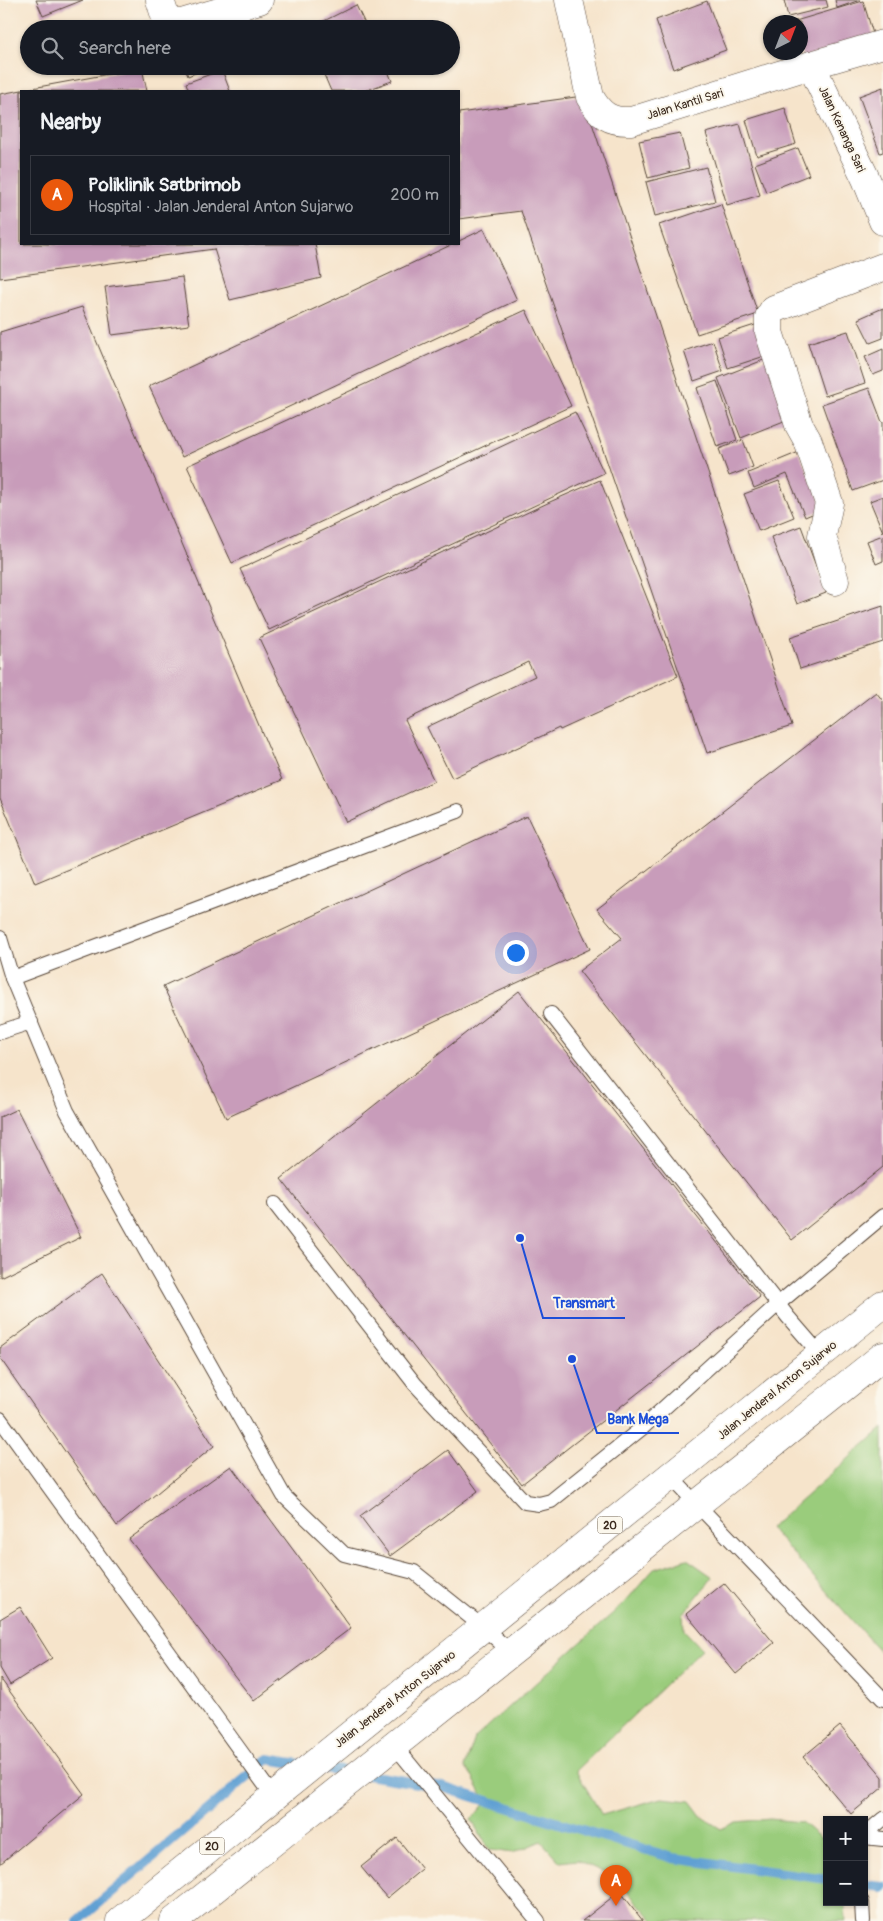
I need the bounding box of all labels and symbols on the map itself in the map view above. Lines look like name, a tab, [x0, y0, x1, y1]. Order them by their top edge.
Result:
north arrow	[763, 15, 808, 60]
street label: Jalan Kenanga Sari	[815, 84, 868, 175]
street label: Jalan Kantil Sari	[645, 86, 725, 123]
your location	[503, 940, 529, 966]
callout: Transmart	[543, 1289, 625, 1318]
text: Transmart	[552, 1295, 615, 1312]
street label: Jalan Jenderal Anton Sujarwo	[715, 1337, 841, 1443]
callout: Bank Mega	[597, 1404, 679, 1433]
text: Bank Mega	[607, 1411, 669, 1428]
road number: 20	[598, 1516, 622, 1534]
street label: Jalan Jenderal Anton Sujarwo	[332, 1647, 459, 1751]
road number: 20	[200, 1838, 224, 1854]
pin: A	[600, 1865, 632, 1906]

